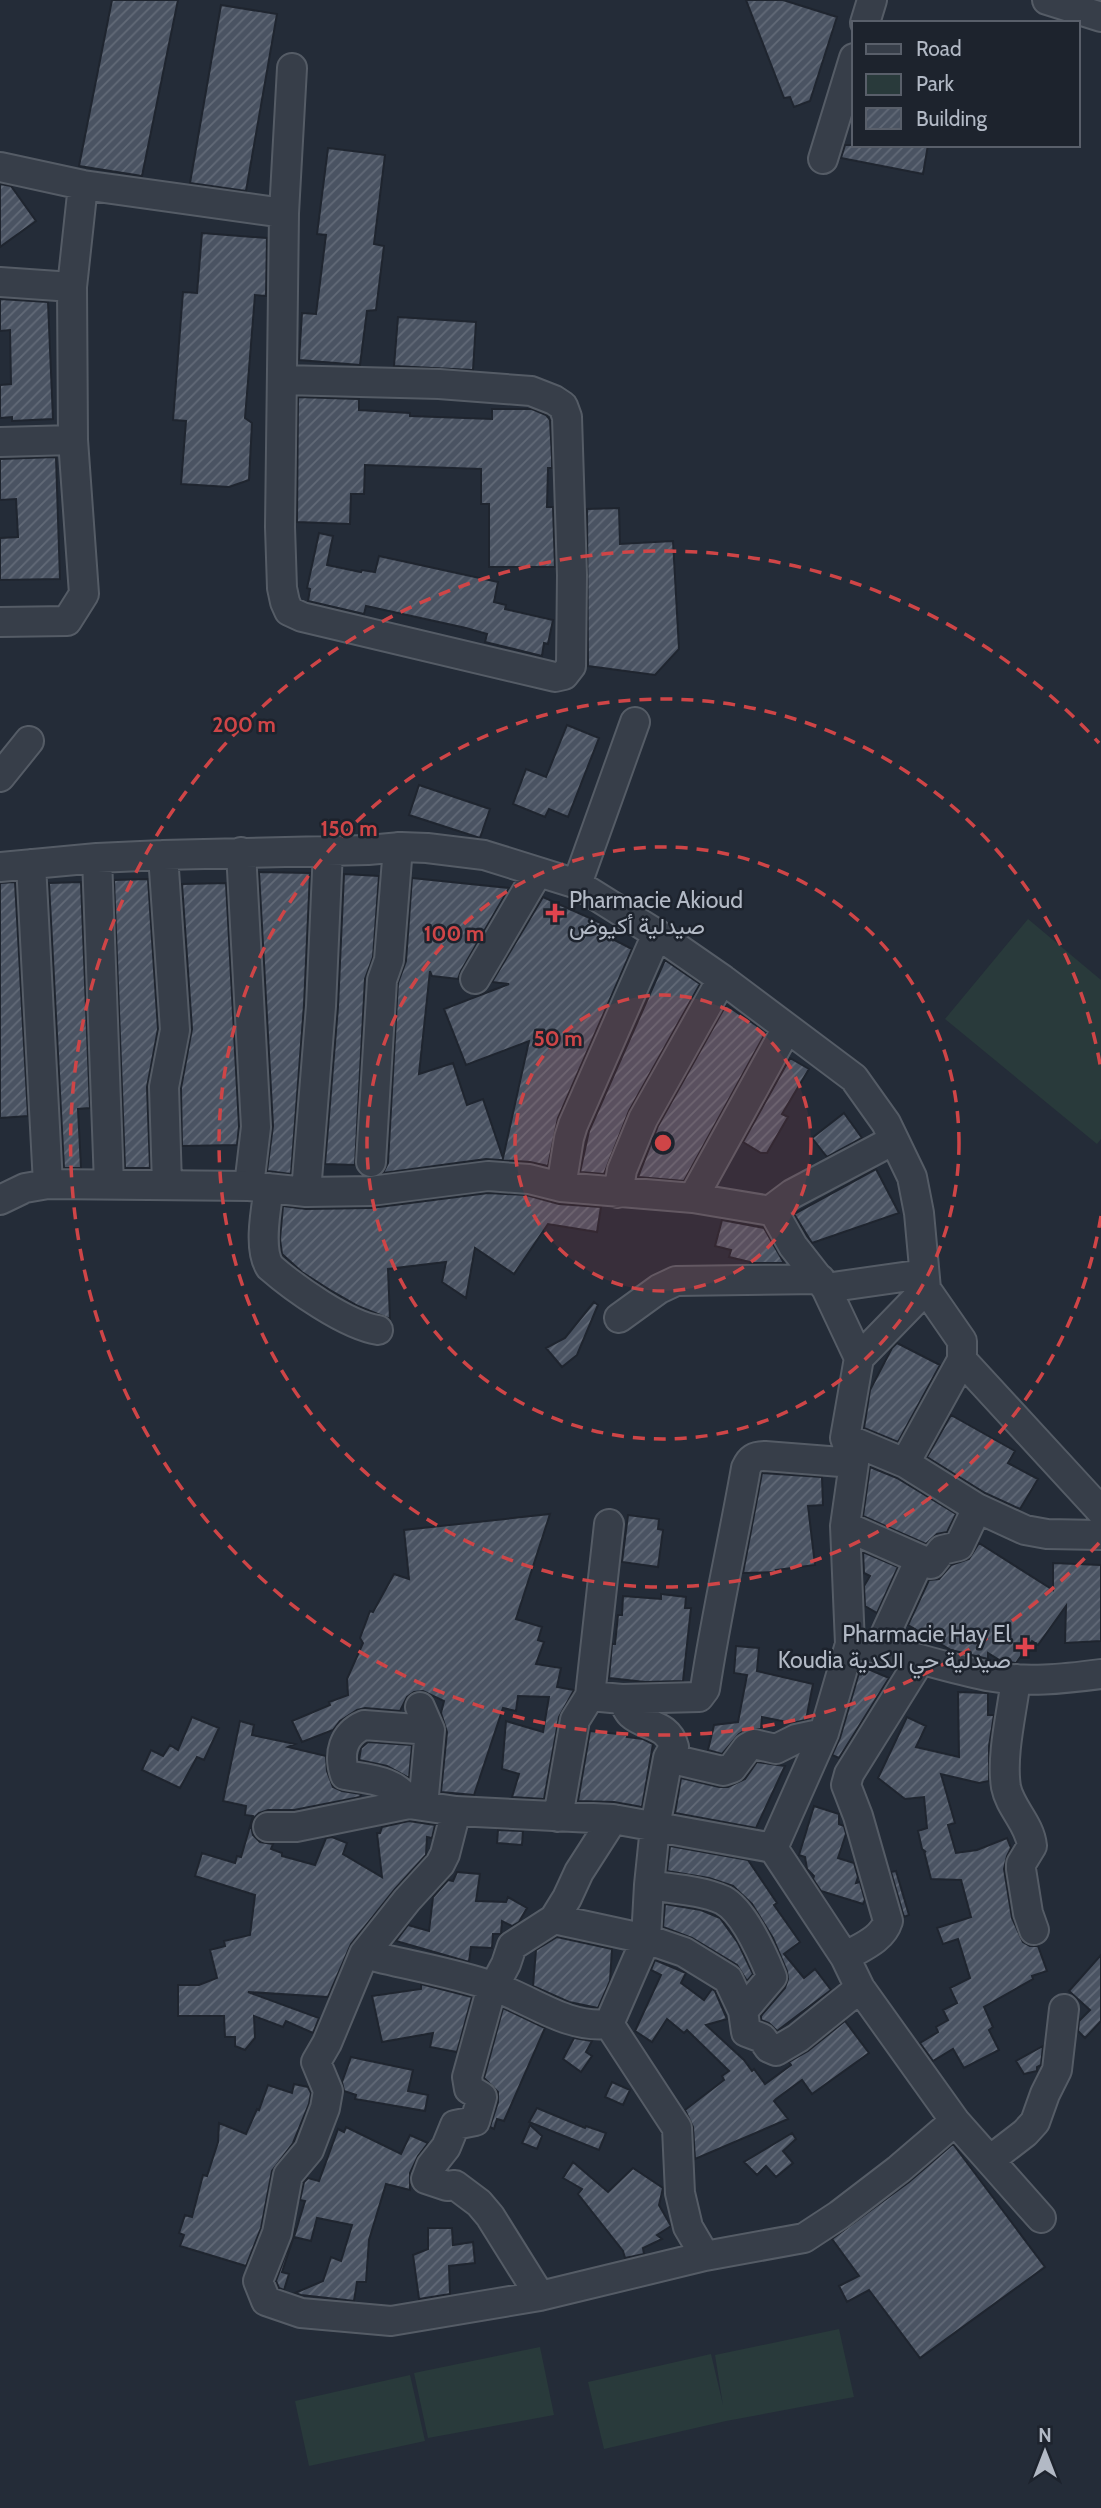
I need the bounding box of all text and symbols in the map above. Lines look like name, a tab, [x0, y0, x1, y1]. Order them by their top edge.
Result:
legend	[852, 21, 1080, 147]
text: Road	[916, 36, 962, 61]
text: Park	[916, 71, 954, 96]
text: Building	[916, 106, 988, 131]
text: 200 m	[212, 712, 276, 737]
text: 150 m	[321, 816, 377, 841]
place label: Pharmacie Akioud صيدلية أكيوض	[569, 886, 743, 941]
marker: Pharmacie Akioud صيدلية أكيوض	[547, 905, 563, 921]
text: 100 m	[424, 921, 484, 946]
text: 50 m	[533, 1026, 583, 1051]
centre of rings	[651, 1131, 675, 1155]
place label: Pharmacie Hay El Koudia صيدلية حي الكدية	[778, 1620, 1012, 1679]
marker: Pharmacie Hay El Koudia صيدلية حي الكدية	[1017, 1639, 1033, 1655]
north arrow	[1010, 2417, 1080, 2487]
text: N	[1038, 2424, 1052, 2447]

